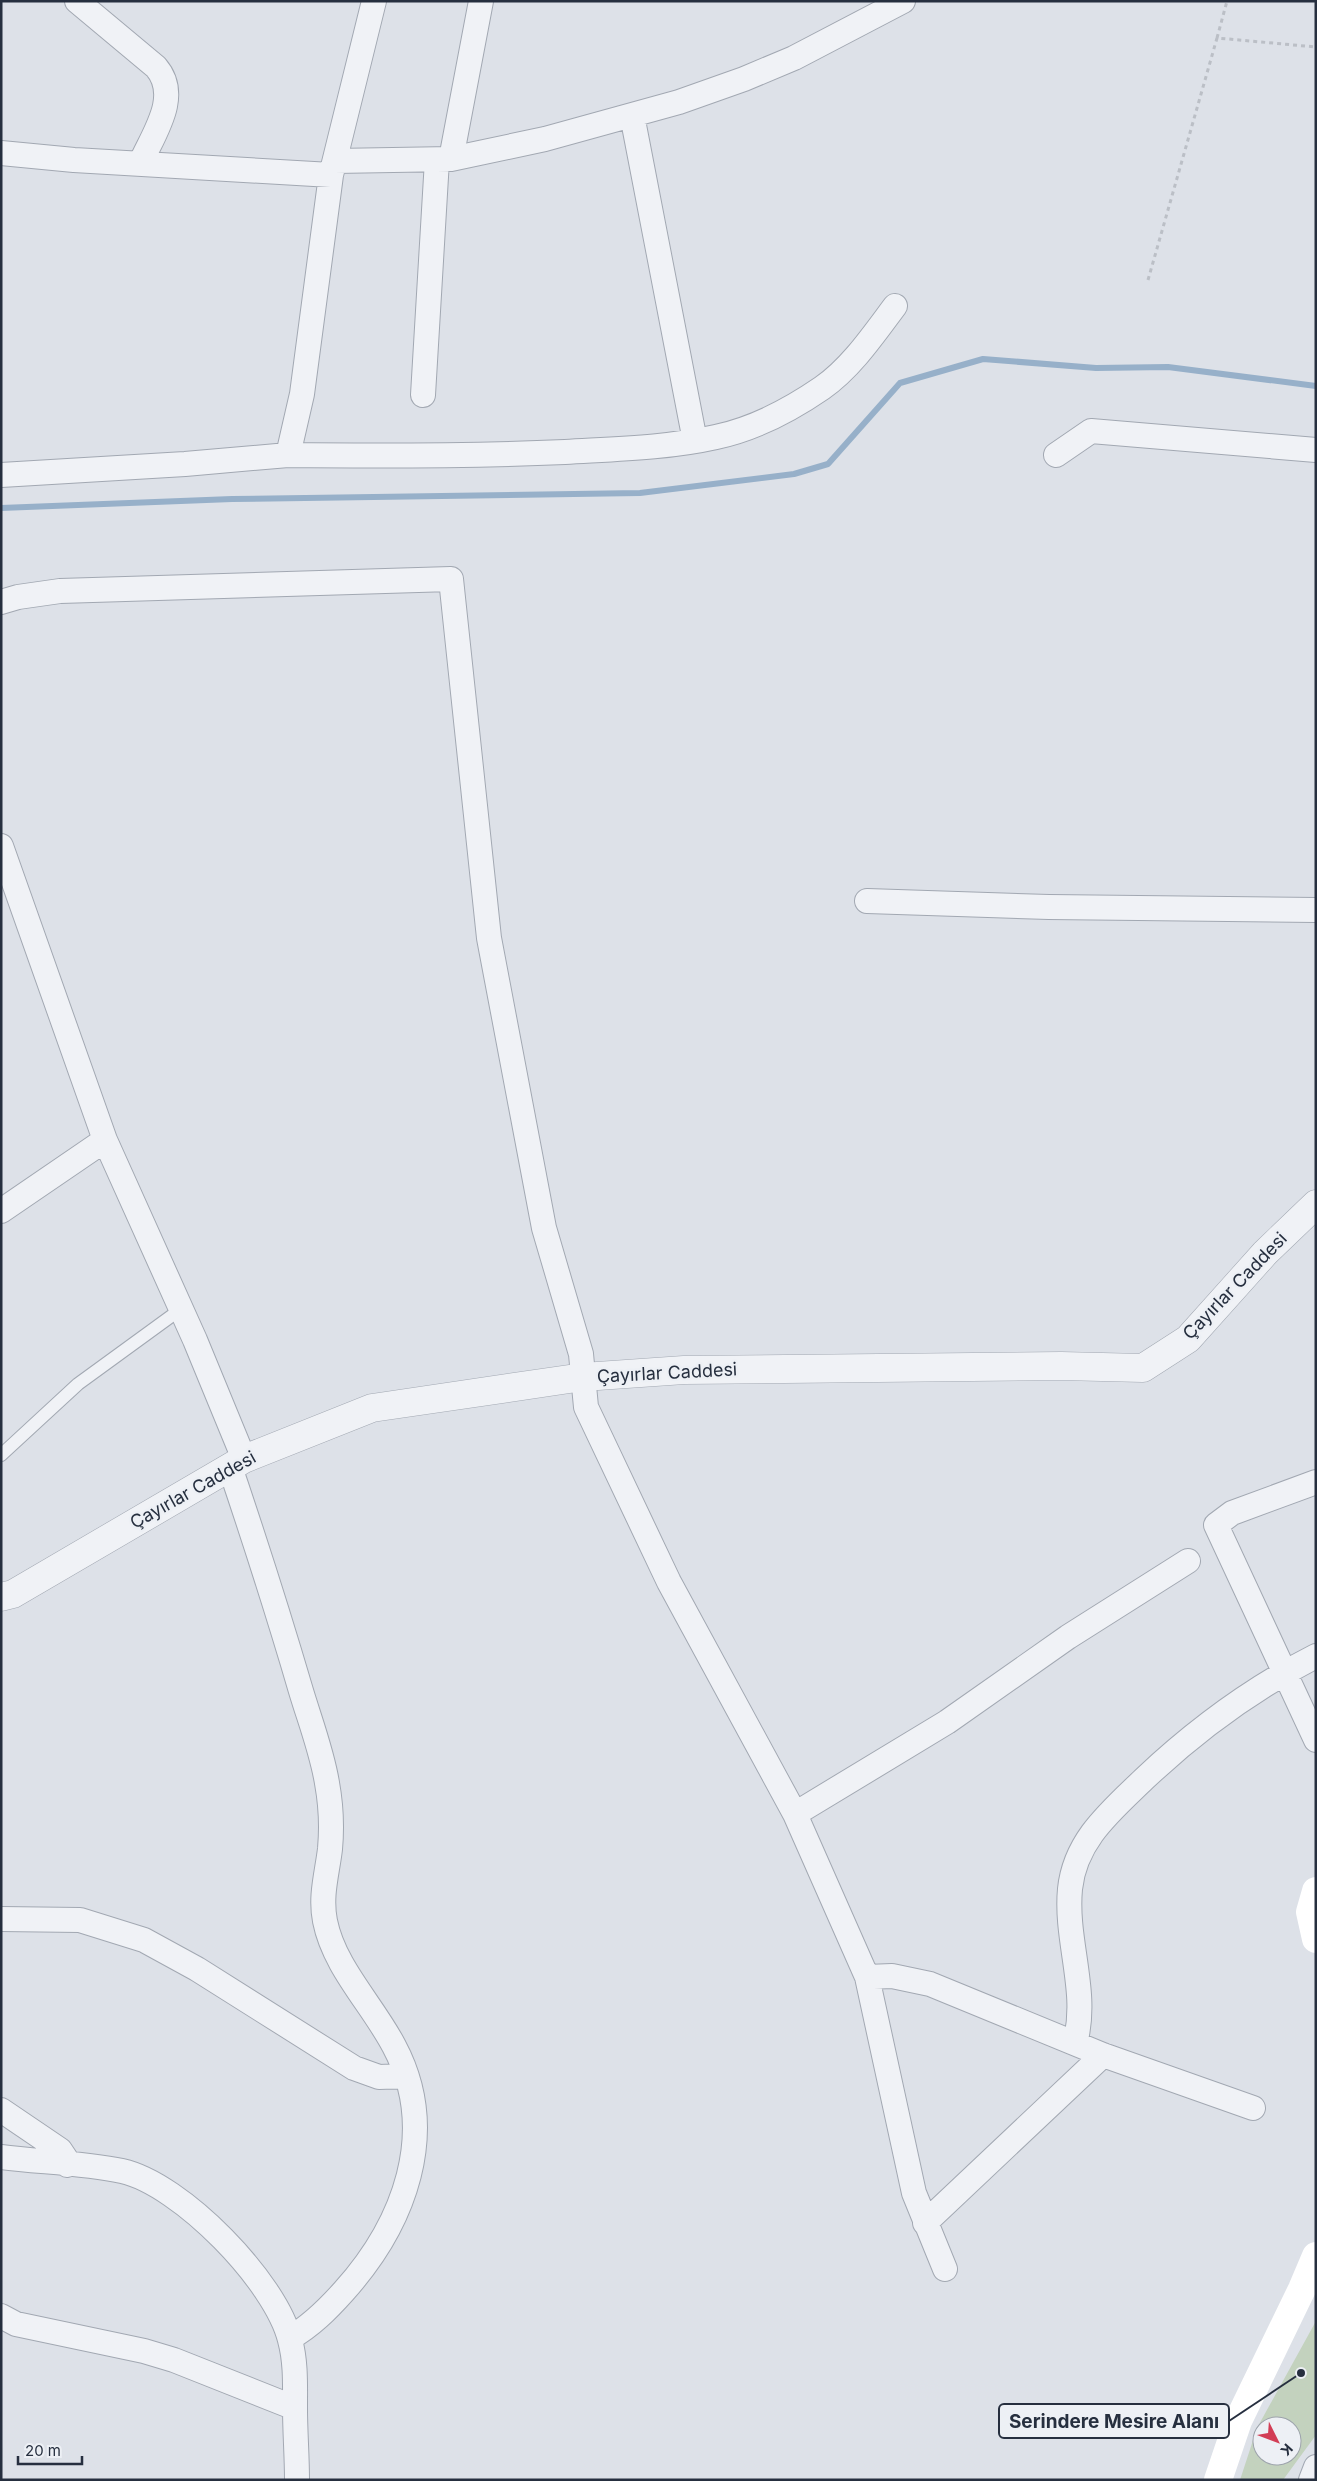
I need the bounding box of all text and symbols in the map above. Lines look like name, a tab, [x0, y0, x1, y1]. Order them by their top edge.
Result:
street label: Çayırlar Caddesi	[1178, 1228, 1291, 1343]
street label: Çayırlar Caddesi	[596, 1358, 738, 1387]
street label: Çayırlar Caddesi	[126, 1446, 259, 1533]
callout: Serindere Mesire Alanı	[999, 2404, 1229, 2438]
text: Serindere Mesire Alanı	[1009, 2410, 1219, 2433]
north arrow	[1252, 2416, 1302, 2466]
scale bar	[18, 2434, 81, 2466]
text: 20 m	[25, 2441, 61, 2460]
text: K	[1277, 2441, 1297, 2459]

